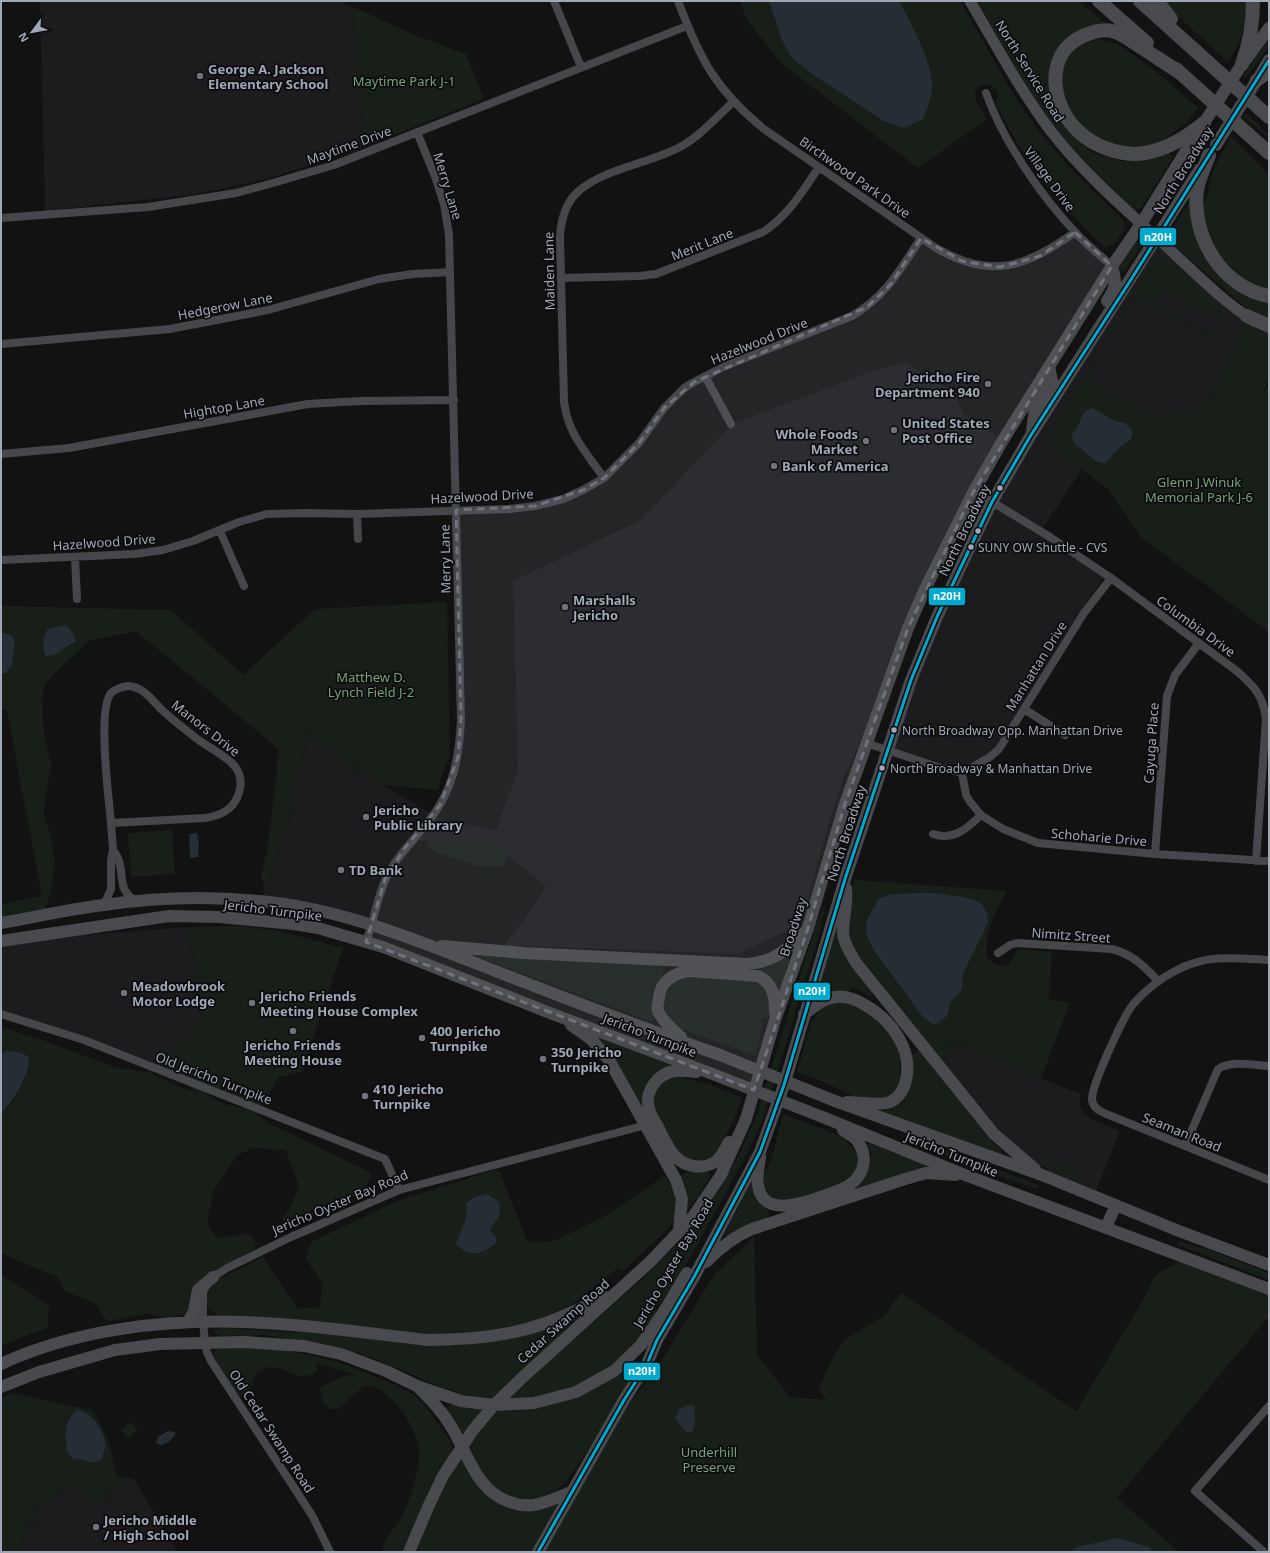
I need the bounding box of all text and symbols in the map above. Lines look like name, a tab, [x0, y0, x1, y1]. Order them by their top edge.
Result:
north arrow	[12, 12, 52, 52]
street label: North Service Road	[991, 17, 1069, 125]
text: N	[14, 30, 32, 45]
place label: George A. Jackson Elementary School	[208, 60, 328, 93]
marker: George A. Jackson Elementary School	[195, 71, 205, 81]
park label: Maytime Park J-1	[353, 72, 455, 90]
street label: Maytime Drive	[304, 121, 394, 169]
street label: North Broadway	[1149, 122, 1217, 217]
street label: Birchwood Park Drive	[796, 132, 914, 222]
street label: Village Drive	[1020, 143, 1080, 215]
street label: Merry Lane	[429, 150, 467, 222]
street label: Merit Lane	[668, 223, 736, 265]
line badge: n20H	[1139, 227, 1177, 246]
text: n20H	[1144, 229, 1172, 244]
street label: Maiden Lane	[539, 232, 559, 310]
street label: Hedgerow Lane	[176, 288, 274, 324]
street label: Hazelwood Drive	[708, 313, 810, 369]
place label: Jericho Fire Department 940	[875, 368, 980, 401]
marker: Jericho Fire Department 940	[983, 379, 993, 389]
street label: Hightop Lane	[182, 391, 266, 423]
place label: United States Post Office	[902, 414, 990, 447]
place label: Whole Foods Market	[776, 425, 858, 458]
marker: United States Post Office	[889, 425, 899, 435]
marker: Whole Foods Market	[861, 436, 871, 446]
place label: Bank of America	[782, 457, 888, 475]
marker: Bank of America	[769, 461, 779, 471]
park label: Glenn J.Winuk Memorial Park J-6	[1145, 473, 1253, 506]
street label: North Broadway	[934, 481, 994, 579]
unlabelled marker	[995, 483, 1005, 493]
street label: Hazelwood Drive	[430, 484, 534, 508]
street label: Merry Lane	[435, 524, 455, 594]
unlabelled marker	[973, 526, 983, 536]
street label: Hazelwood Drive	[52, 529, 156, 555]
place label: SUNY OW Shuttle - CVS	[978, 539, 1108, 556]
marker: SUNY OW Shuttle - CVS	[966, 542, 976, 552]
line badge: n20H	[928, 587, 966, 606]
text: n20H	[933, 588, 961, 603]
place label: Marshalls Jericho	[572, 591, 636, 624]
street label: Columbia Drive	[1153, 591, 1239, 661]
marker: Marshalls Jericho	[560, 602, 570, 612]
street label: Manhattan Drive	[1001, 618, 1071, 714]
park label: Matthew D. Lynch Field J-2	[328, 668, 414, 701]
street label: Manors Drive	[168, 696, 244, 760]
street label: Cayuga Place	[1139, 702, 1163, 784]
place label: North Broadway Opp. Manhattan Drive	[902, 722, 1123, 739]
marker: North Broadway Opp. Manhattan Drive	[889, 725, 899, 735]
place label: North Broadway & Manhattan Drive	[890, 760, 1092, 777]
marker: North Broadway & Manhattan Drive	[877, 763, 887, 773]
street label: North Broadway	[822, 782, 870, 883]
place label: Jericho Public Library	[373, 801, 463, 834]
marker: Jericho Public Library	[361, 812, 371, 822]
street label: Schoharie Drive	[1050, 824, 1148, 850]
place label: TD Bank	[349, 861, 403, 879]
marker: TD Bank	[336, 865, 346, 875]
street label: Jericho Turnpike	[221, 895, 323, 925]
street label: Broadway	[775, 895, 811, 959]
street label: Nimitz Street	[1031, 923, 1111, 947]
place label: Meadowbrook Motor Lodge	[132, 977, 226, 1010]
line badge: n20H	[793, 982, 831, 1001]
text: n20H	[798, 983, 826, 998]
place label: Jericho Friends Meeting House Complex	[259, 987, 418, 1020]
marker: Meadowbrook Motor Lodge	[119, 988, 129, 998]
marker: Jericho Friends Meeting House Complex	[247, 998, 257, 1008]
street label: Jericho Turnpike	[599, 1008, 699, 1061]
place label: 400 Jericho Turnpike	[430, 1022, 501, 1055]
marker: Jericho Friends Meeting House	[288, 1026, 298, 1036]
marker: 400 Jericho Turnpike	[417, 1033, 427, 1043]
place label: Jericho Friends Meeting House	[244, 1036, 342, 1069]
place label: 350 Jericho Turnpike	[551, 1043, 622, 1076]
street label: Old Jericho Turnpike	[153, 1047, 275, 1109]
marker: 350 Jericho Turnpike	[538, 1054, 548, 1064]
place label: 410 Jericho Turnpike	[373, 1080, 444, 1113]
marker: 410 Jericho Turnpike	[360, 1091, 370, 1101]
street label: Seaman Road	[1140, 1108, 1224, 1156]
street label: Jericho Turnpike	[901, 1126, 1001, 1181]
street label: Jericho Oyster Bay Road	[267, 1165, 411, 1240]
street label: Jericho Oyster Bay Road	[628, 1195, 717, 1332]
street label: Cedar Swamp Road	[513, 1274, 613, 1368]
line badge: n20H	[623, 1362, 661, 1381]
text: n20H	[628, 1363, 656, 1378]
street label: Old Cedar Swamp Road	[225, 1366, 319, 1496]
park label: Underhill Preserve	[681, 1443, 737, 1476]
place label: Jericho Middle / High School	[103, 1511, 197, 1544]
marker: Jericho Middle / High School	[91, 1522, 101, 1532]

